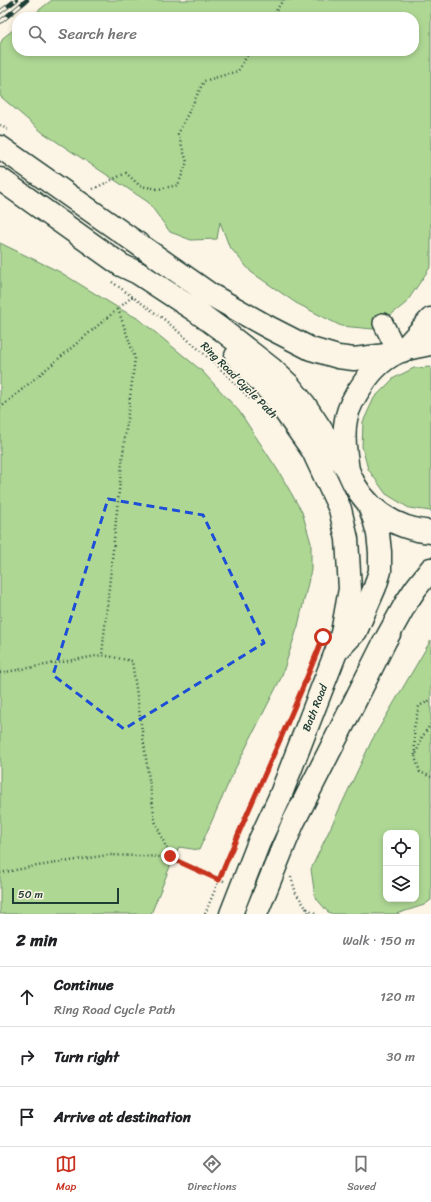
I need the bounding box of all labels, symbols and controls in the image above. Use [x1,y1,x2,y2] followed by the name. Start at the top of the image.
[12,12,419,56] search box
[58,21,137,47] text: Search here
[26,23,48,45] icon: search
[196,337,282,423] street label: Ring Road Cycle Path
[314,628,332,646] route start
[297,680,334,734] street label: Bath Road
[383,830,419,902] map controls
[383,830,419,866] button: locate
[161,847,179,865] route end
[383,866,419,902] button: layers
[18,885,43,904] text: 50 m
[12,886,119,905] scale bar
[16,925,57,955] text: 2 min
[342,929,415,952] text: Walk · 150 m
[54,972,114,998] text: Continue
[380,985,415,1008] text: 120 m
[16,986,38,1008] icon: ahead
[54,998,175,1021] text: Ring Road Cycle Path
[54,1044,119,1070] text: Turn right
[386,1045,415,1068] text: 30 m
[16,1046,38,1068] icon: right
[54,1104,191,1130] text: Arrive at destination
[16,1106,38,1128] icon: arrive
[55,1153,77,1196] tab: Map
[187,1153,237,1196] tab: Directions
[347,1153,376,1196] tab: Saved

